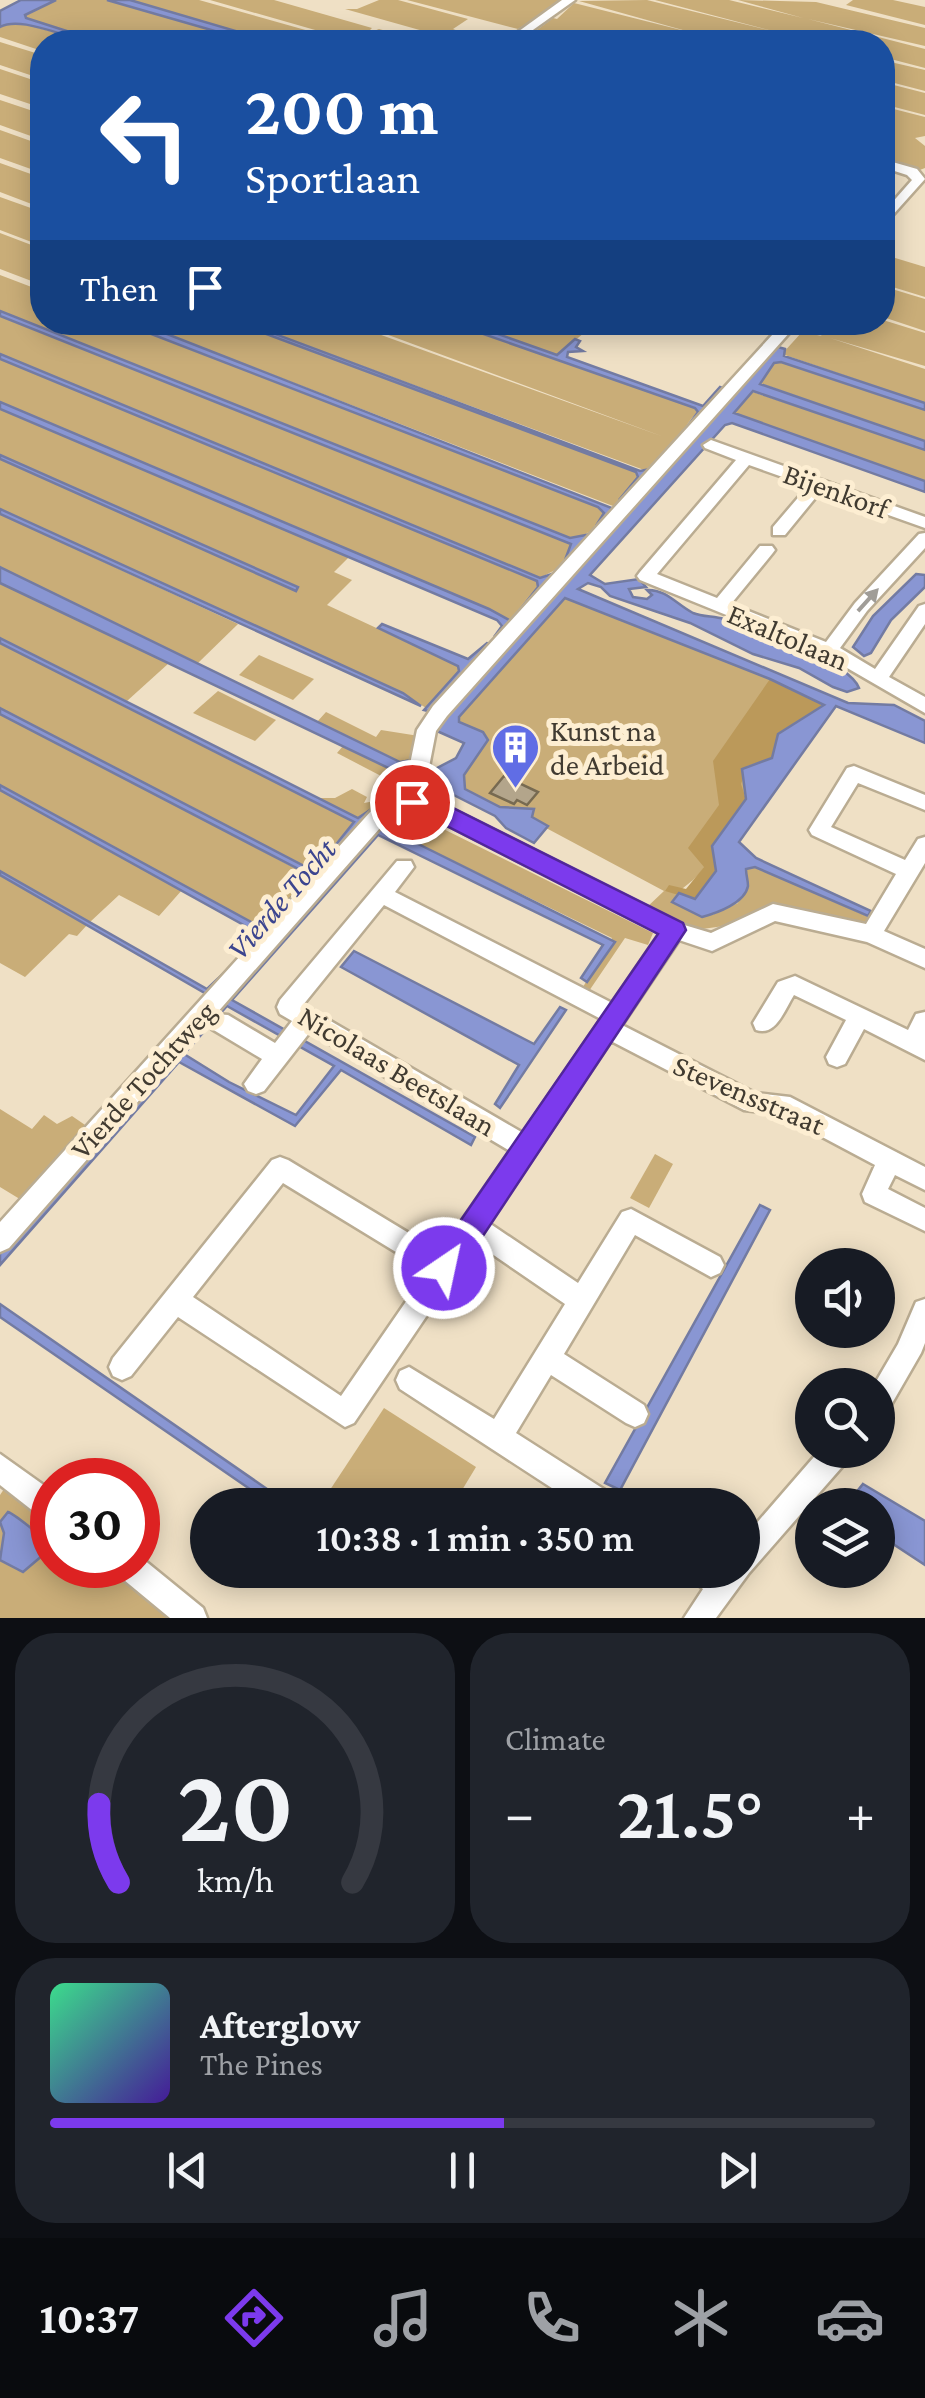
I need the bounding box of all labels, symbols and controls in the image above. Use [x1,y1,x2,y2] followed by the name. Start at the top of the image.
[80,70,210,200] icon: left
[245,71,438,149] text: 200 m
[245,153,421,203] text: Sportlaan
[178,260,233,315] icon: arrive
[80,267,158,309] text: Then
[779,456,895,526] street label: Bijenkorf
[856,588,878,613] one-way arrow
[723,596,853,677] street label: Exaltolaan
[550,714,665,781] place label: Kunst na de Arbeid
[489,722,541,790] building icon: Kunst na de Arbeid
[370,760,455,845] pin
[385,775,440,830] icon: arrive
[219,831,343,967] water label: Vierde Tocht
[63,994,223,1166] street label: Vierde Tochtweg
[293,999,502,1142] street label: Nicolaas Beetslaan
[669,1048,831,1142] street label: Stevensstraat
[392,1216,496,1320] position arrow
[795,1248,895,1588] map controls
[795,1248,895,1348] button: sound
[795,1368,895,1468] button: search
[30,1458,160,1588] speed limit sign: 30
[795,1488,895,1588] button: layers
[316,1517,634,1559] text: 10:38 · 1 min · 350 m
[505,1721,606,1757] text: Climate
[177,1747,293,1862] text: 20
[617,1771,763,1854] text: 21.5°
[505,1783,534,1844] text: −
[846,1783,875,1844] text: +
[196,1860,274,1900] text: km/h
[200,2004,360,2046] text: Afterglow
[200,2046,323,2082] text: The Pines
[160,2143,215,2198] icon: previous
[435,2143,490,2198] icon: pause
[710,2143,765,2198] icon: next
[219,2283,289,2353] icon: directions
[368,2283,438,2353] icon: music
[517,2283,587,2353] icon: phone
[666,2283,736,2353] icon: climate
[815,2283,885,2353] icon: car
[40,2293,139,2343] text: 10:37

